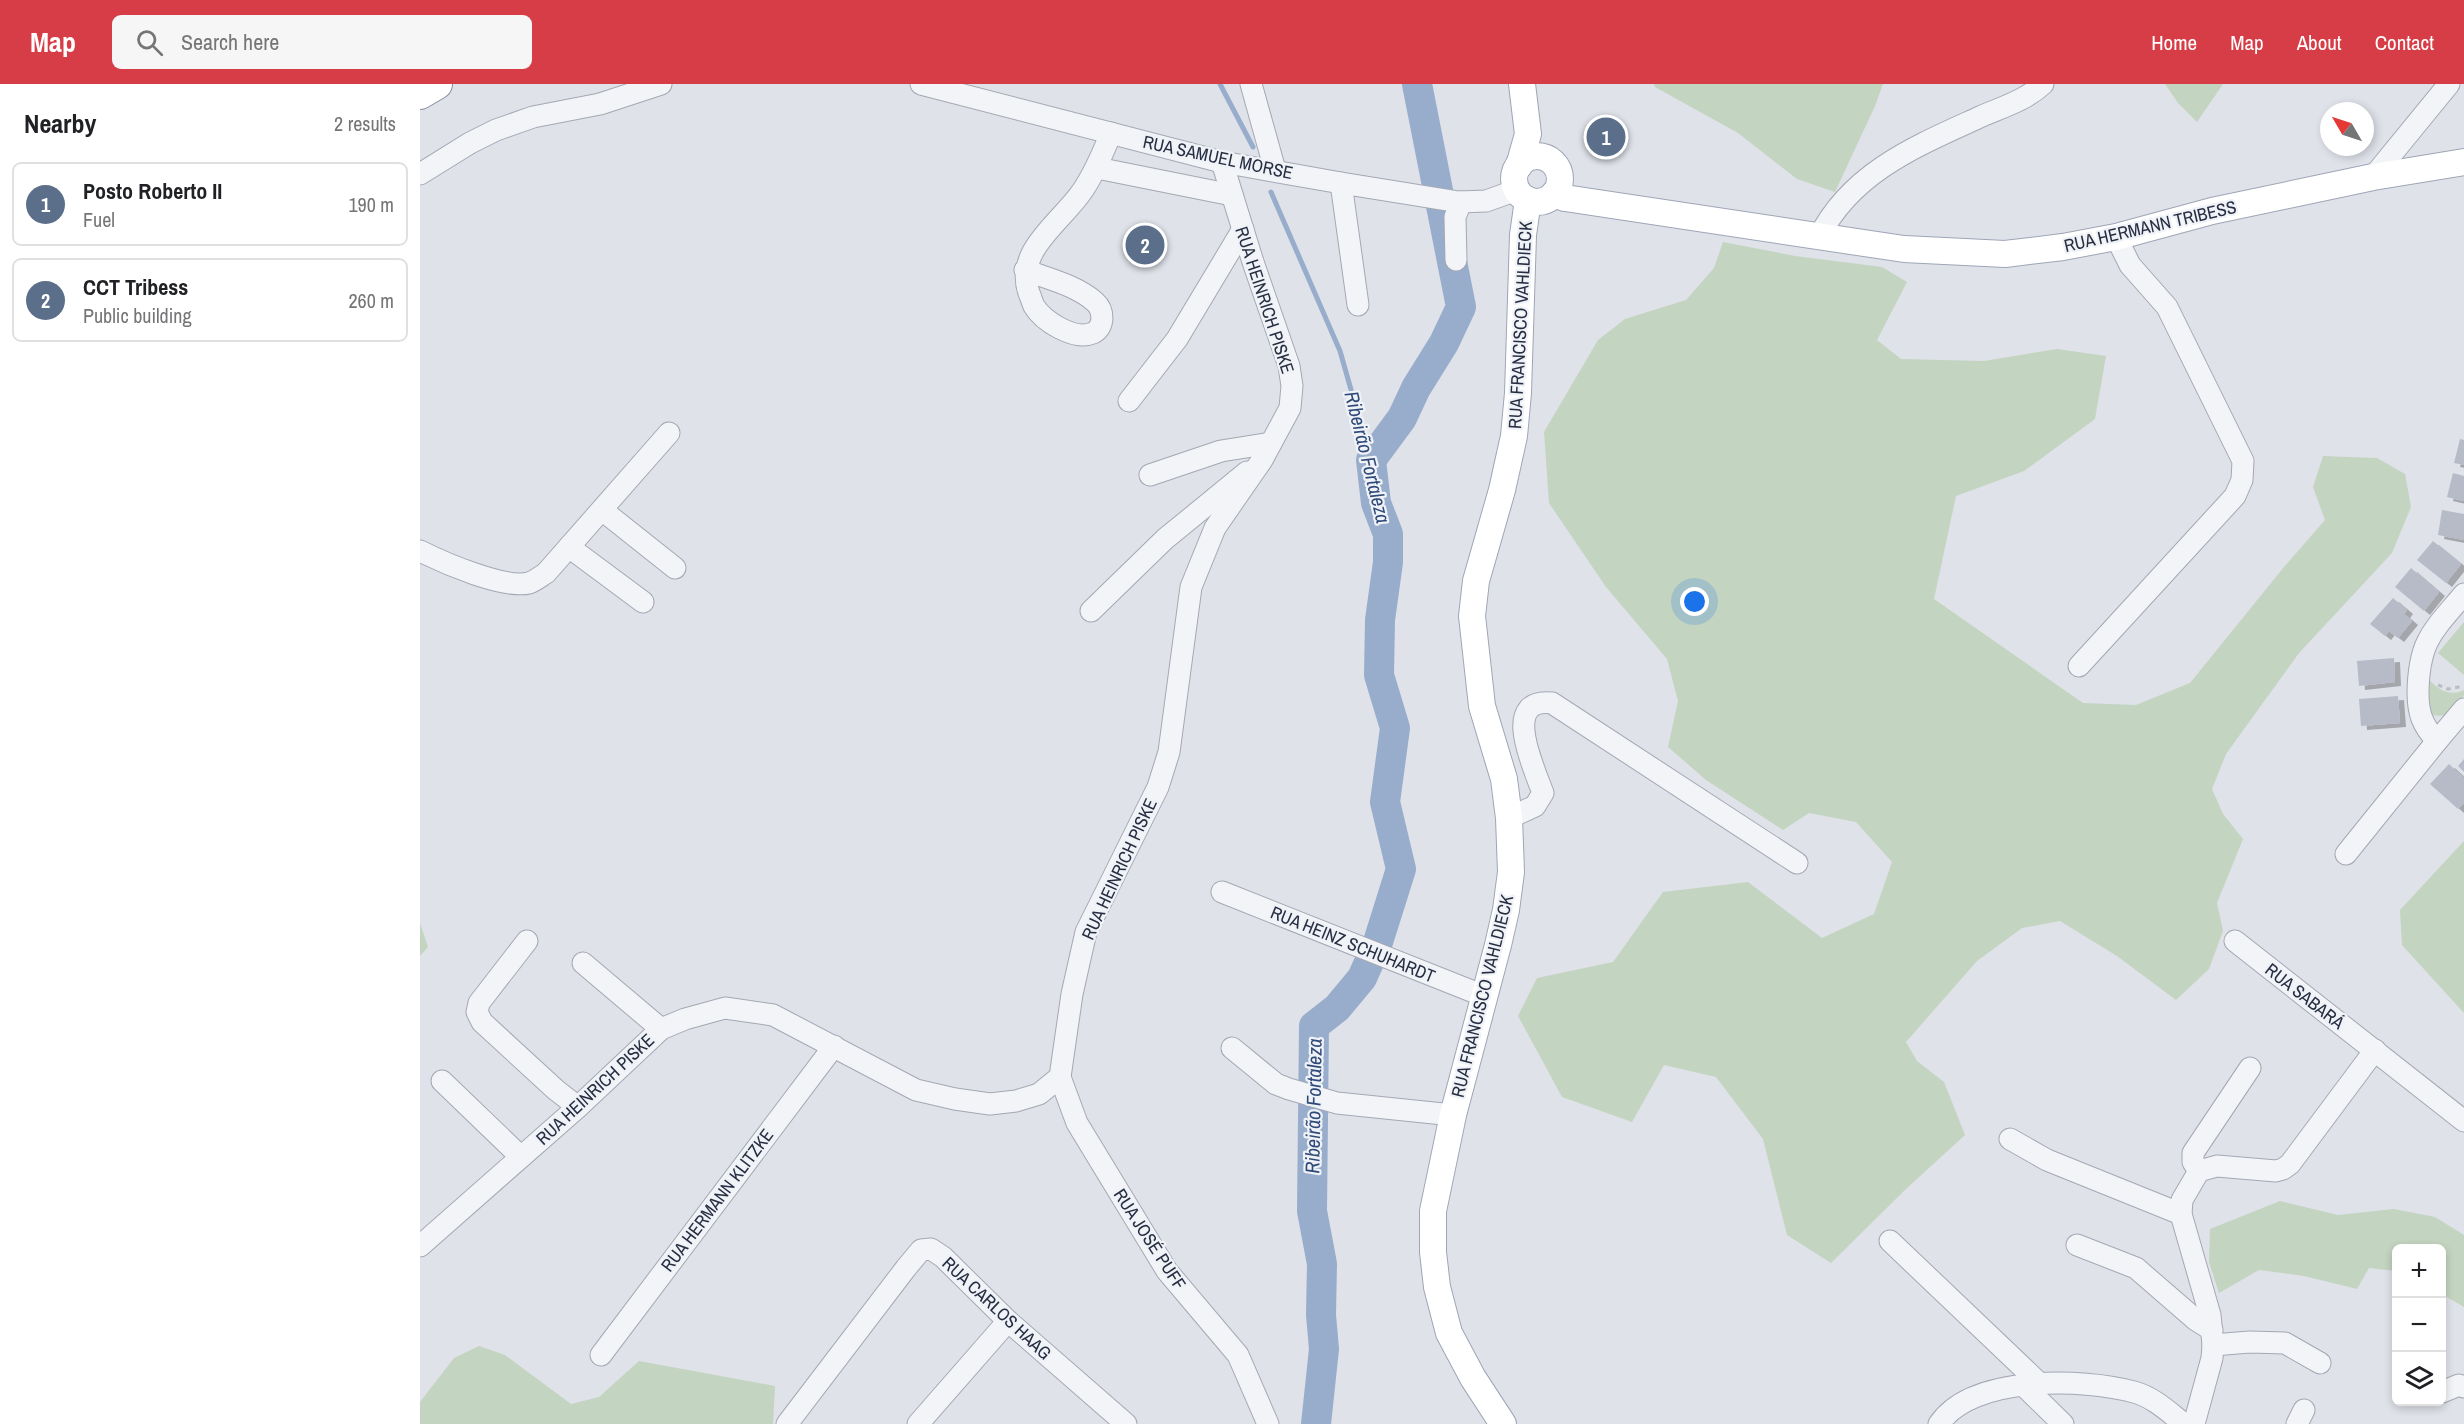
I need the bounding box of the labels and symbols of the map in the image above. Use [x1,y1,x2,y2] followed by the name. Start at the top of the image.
[2320,102,2374,156] north arrow
[1586,115,1626,160] pin: 1
[1141,129,1295,185] street label: RUA SAMUEL MORSE
[2061,194,2239,258] street label: RUA HERMANN TRIBESS
[1502,220,1538,430] street label: RUA FRANCISCO VAHLDIECK
[1126,222,1164,268] pin: 2
[1229,223,1301,377] street label: RUA HEINRICH PISKE
[1339,388,1397,526] water label: Ribeirão Fortaleza
[1680,587,1709,616] your location
[1075,794,1163,944] street label: RUA HEINRICH PISKE
[1445,892,1519,1100] street label: RUA FRANCISCO VAHLDIECK
[1267,900,1439,988] street label: RUA HEINZ SCHUHARDT
[2260,957,2350,1035] street label: RUA SABARÁ
[530,1028,660,1150] street label: RUA HEINRICH PISKE
[1298,1038,1328,1174] water label: Ribeirão Fortaleza
[655,1123,779,1277] street label: RUA HERMANN KLITZKE
[1108,1184,1192,1294] street label: RUA JOSÉ PUFF
[937,1251,1057,1365] street label: RUA CARLOS HAAG

